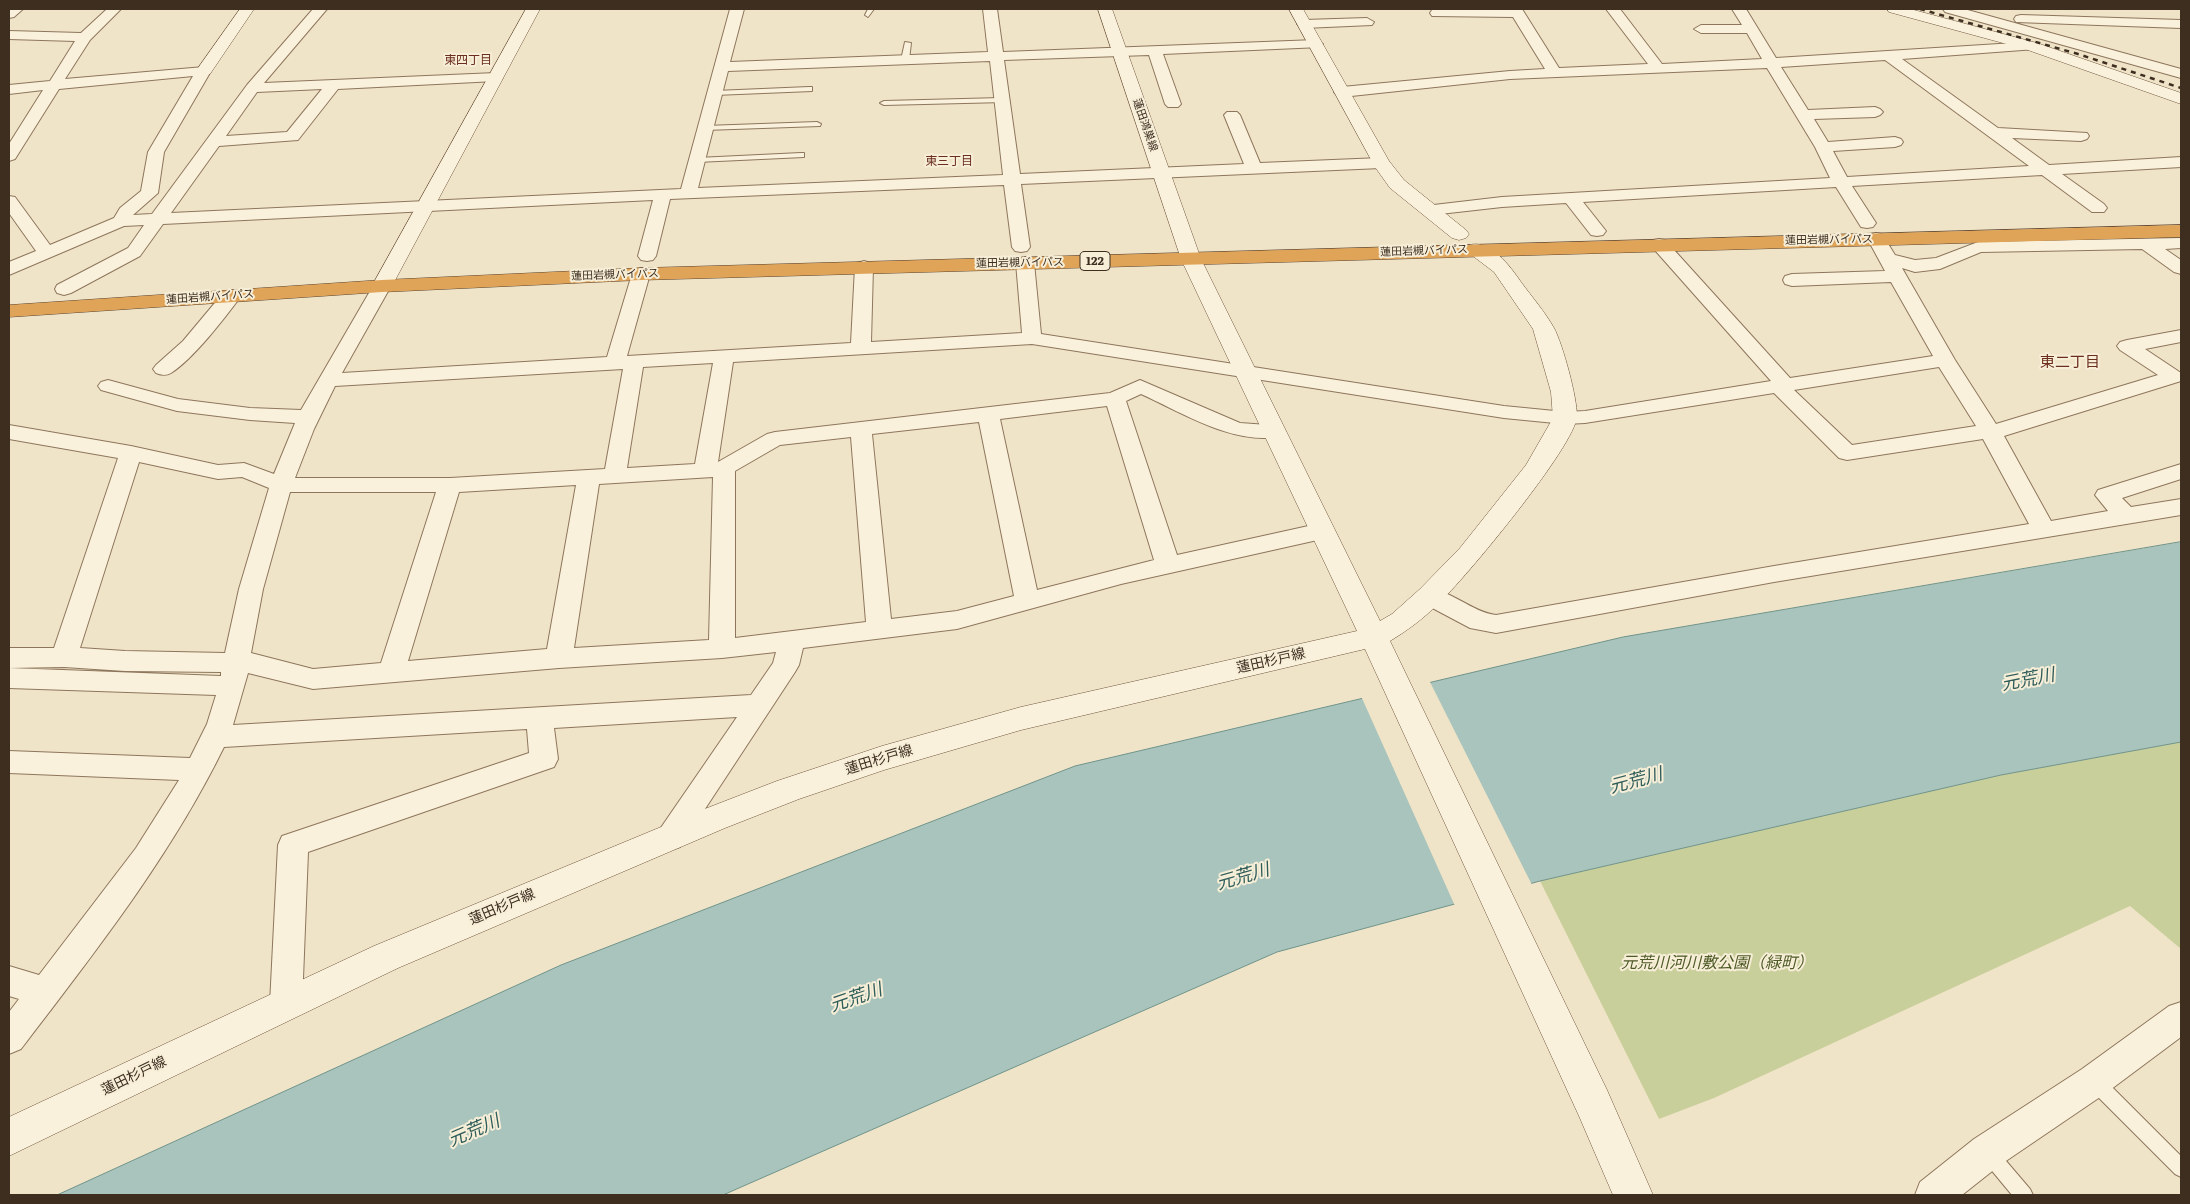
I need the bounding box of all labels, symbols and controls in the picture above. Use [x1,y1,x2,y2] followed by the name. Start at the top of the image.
[444,53,492,67] district label: 東四丁目
[1130,97,1160,153] street label: 蓮田鴻巣線
[925,154,973,168] district label: 東三丁目
[1785,233,1873,247] street label: 蓮田岩槻バイパス
[1380,243,1468,259] street label: 蓮田岩槻バイパス
[1080,252,1110,270] road number: 122
[976,256,1064,270] street label: 蓮田岩槻バイパス
[571,267,659,283] street label: 蓮田岩槻バイパス
[166,287,254,307] street label: 蓮田岩槻バイパス
[2040,354,2100,372] district label: 東二丁目
[1235,645,1307,677] street label: 蓮田杉戸線
[1999,664,2057,696] water label: 元荒川
[843,742,915,778] street label: 蓮田杉戸線
[1607,764,1665,798] water label: 元荒川
[1214,859,1272,895] water label: 元荒川
[467,886,537,928] street label: 蓮田杉戸線
[1621,953,1813,973] park label: 元荒川河川敷公園（緑町）
[827,979,885,1017] water label: 元荒川
[99,1053,169,1099] street label: 蓮田杉戸線
[445,1111,503,1151] water label: 元荒川

